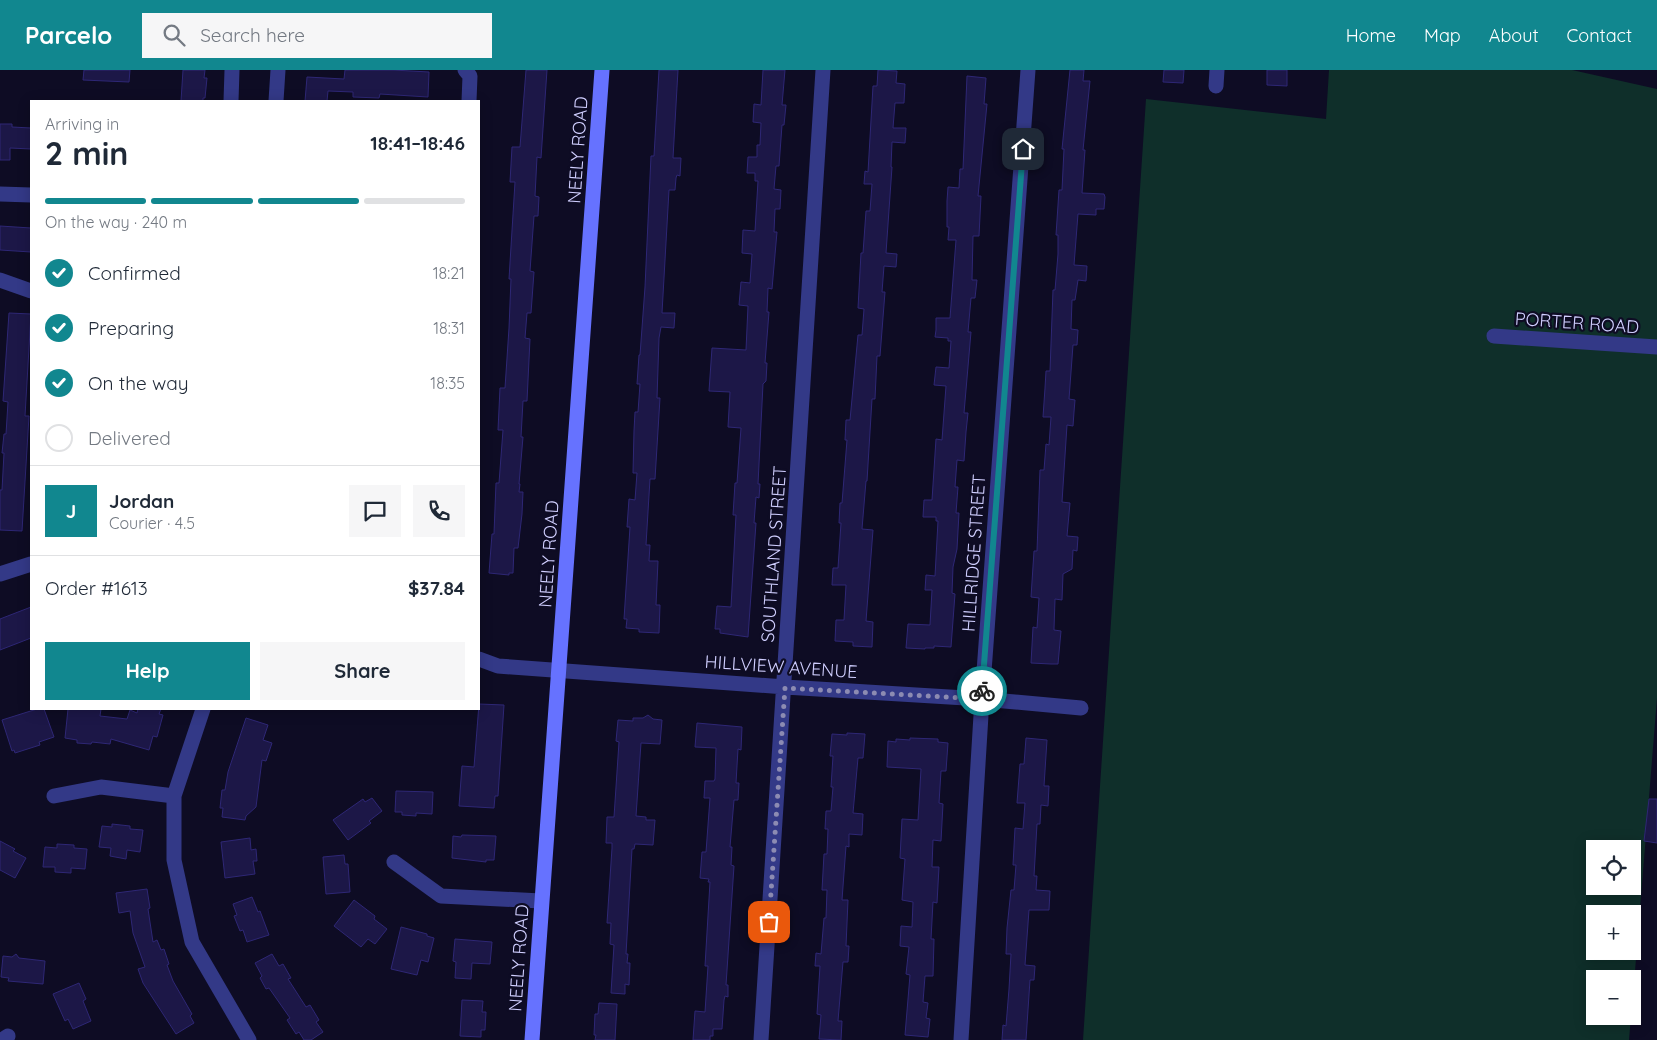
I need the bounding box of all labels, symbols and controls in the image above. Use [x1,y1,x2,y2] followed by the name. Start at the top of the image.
[142,13,492,58] search box
[25,20,112,50] text: Parcelo
[160,21,188,49] icon: search
[200,23,305,47] text: Search here
[1346,24,1396,47] text: Home
[1424,24,1461,47] text: Map
[1489,24,1539,47] text: About
[1567,24,1632,47] text: Contact
[562,96,593,204] street label: NEELY ROAD
[45,114,119,134] text: Arriving in
[1002,128,1044,170] pin
[370,131,465,155] text: 18:41–18:46
[45,133,128,173] text: 2 min
[1009,135,1037,163] icon: home
[45,212,187,232] text: On the way · 240 m
[45,259,73,287] icon: check
[88,261,181,285] text: Confirmed
[433,263,465,283] text: 18:21
[1514,307,1640,338] street label: PORTER ROAD
[45,314,73,342] icon: check
[88,316,174,340] text: Preparing
[433,318,465,338] text: 18:31
[45,369,73,397] icon: check
[88,371,189,395] text: On the way
[430,373,465,393] text: 18:35
[88,426,171,450] text: Delivered
[756,465,791,643] street label: SOUTHLAND STREET
[957,473,990,633] street label: HILLRIDGE STREET
[349,485,401,537] button: chat
[413,485,465,537] button: phone
[109,489,174,513] text: Jordan
[66,499,76,523] text: J
[533,500,564,608] street label: NEELY ROAD
[109,513,195,533] text: Courier · 4.5
[45,576,148,600] text: Order #1613
[408,576,465,600] text: $37.84
[45,642,250,700] button: Help
[260,642,465,700] button: Share
[704,650,858,683] street label: HILLVIEW AVENUE
[957,666,1007,716] courier
[968,677,996,705] icon: bike
[1586,840,1641,1025] map controls
[1586,840,1641,895] button: locate
[748,901,790,943] pin
[503,904,534,1012] street label: NEELY ROAD
[1586,905,1641,960] button: +
[755,908,783,936] icon: bag
[1586,970,1641,1025] button: −

